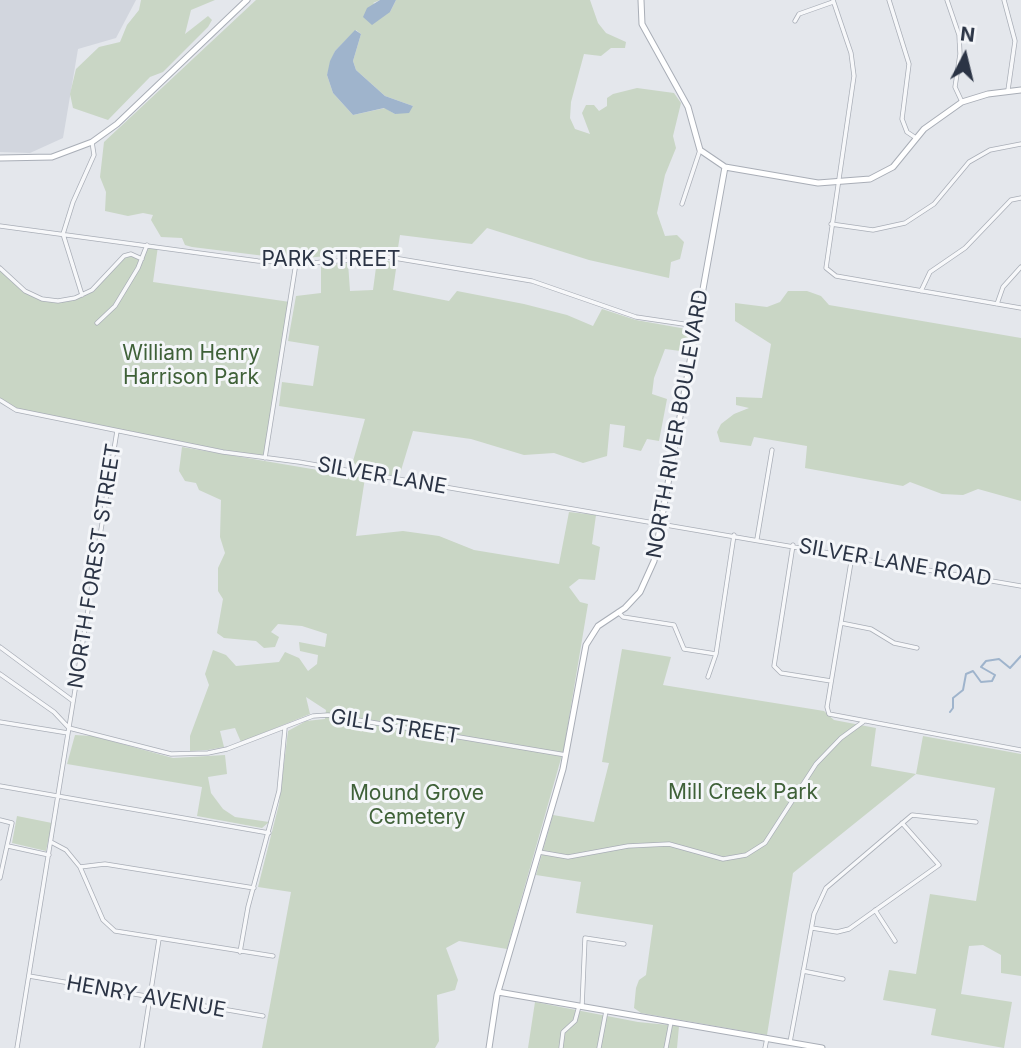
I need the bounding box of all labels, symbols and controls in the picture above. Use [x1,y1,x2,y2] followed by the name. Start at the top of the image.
[930,21,1000,91] north arrow
[959,22,976,47] text: N
[261,247,401,273] street label: PARK STREET
[642,288,714,560] street label: NORTH RIVER BOULEVARD
[122,341,260,391] park label: William Henry Harrison Park
[63,442,127,690] street label: NORTH FOREST STREET
[315,452,449,500] street label: SILVER LANE
[797,534,993,592] street label: SILVER LANE ROAD
[329,704,461,750] street label: GILL STREET
[668,780,818,806] park label: Mill Creek Park
[350,781,484,831] park label: Mound Grove Cemetery
[64,971,228,1023] street label: HENRY AVENUE

